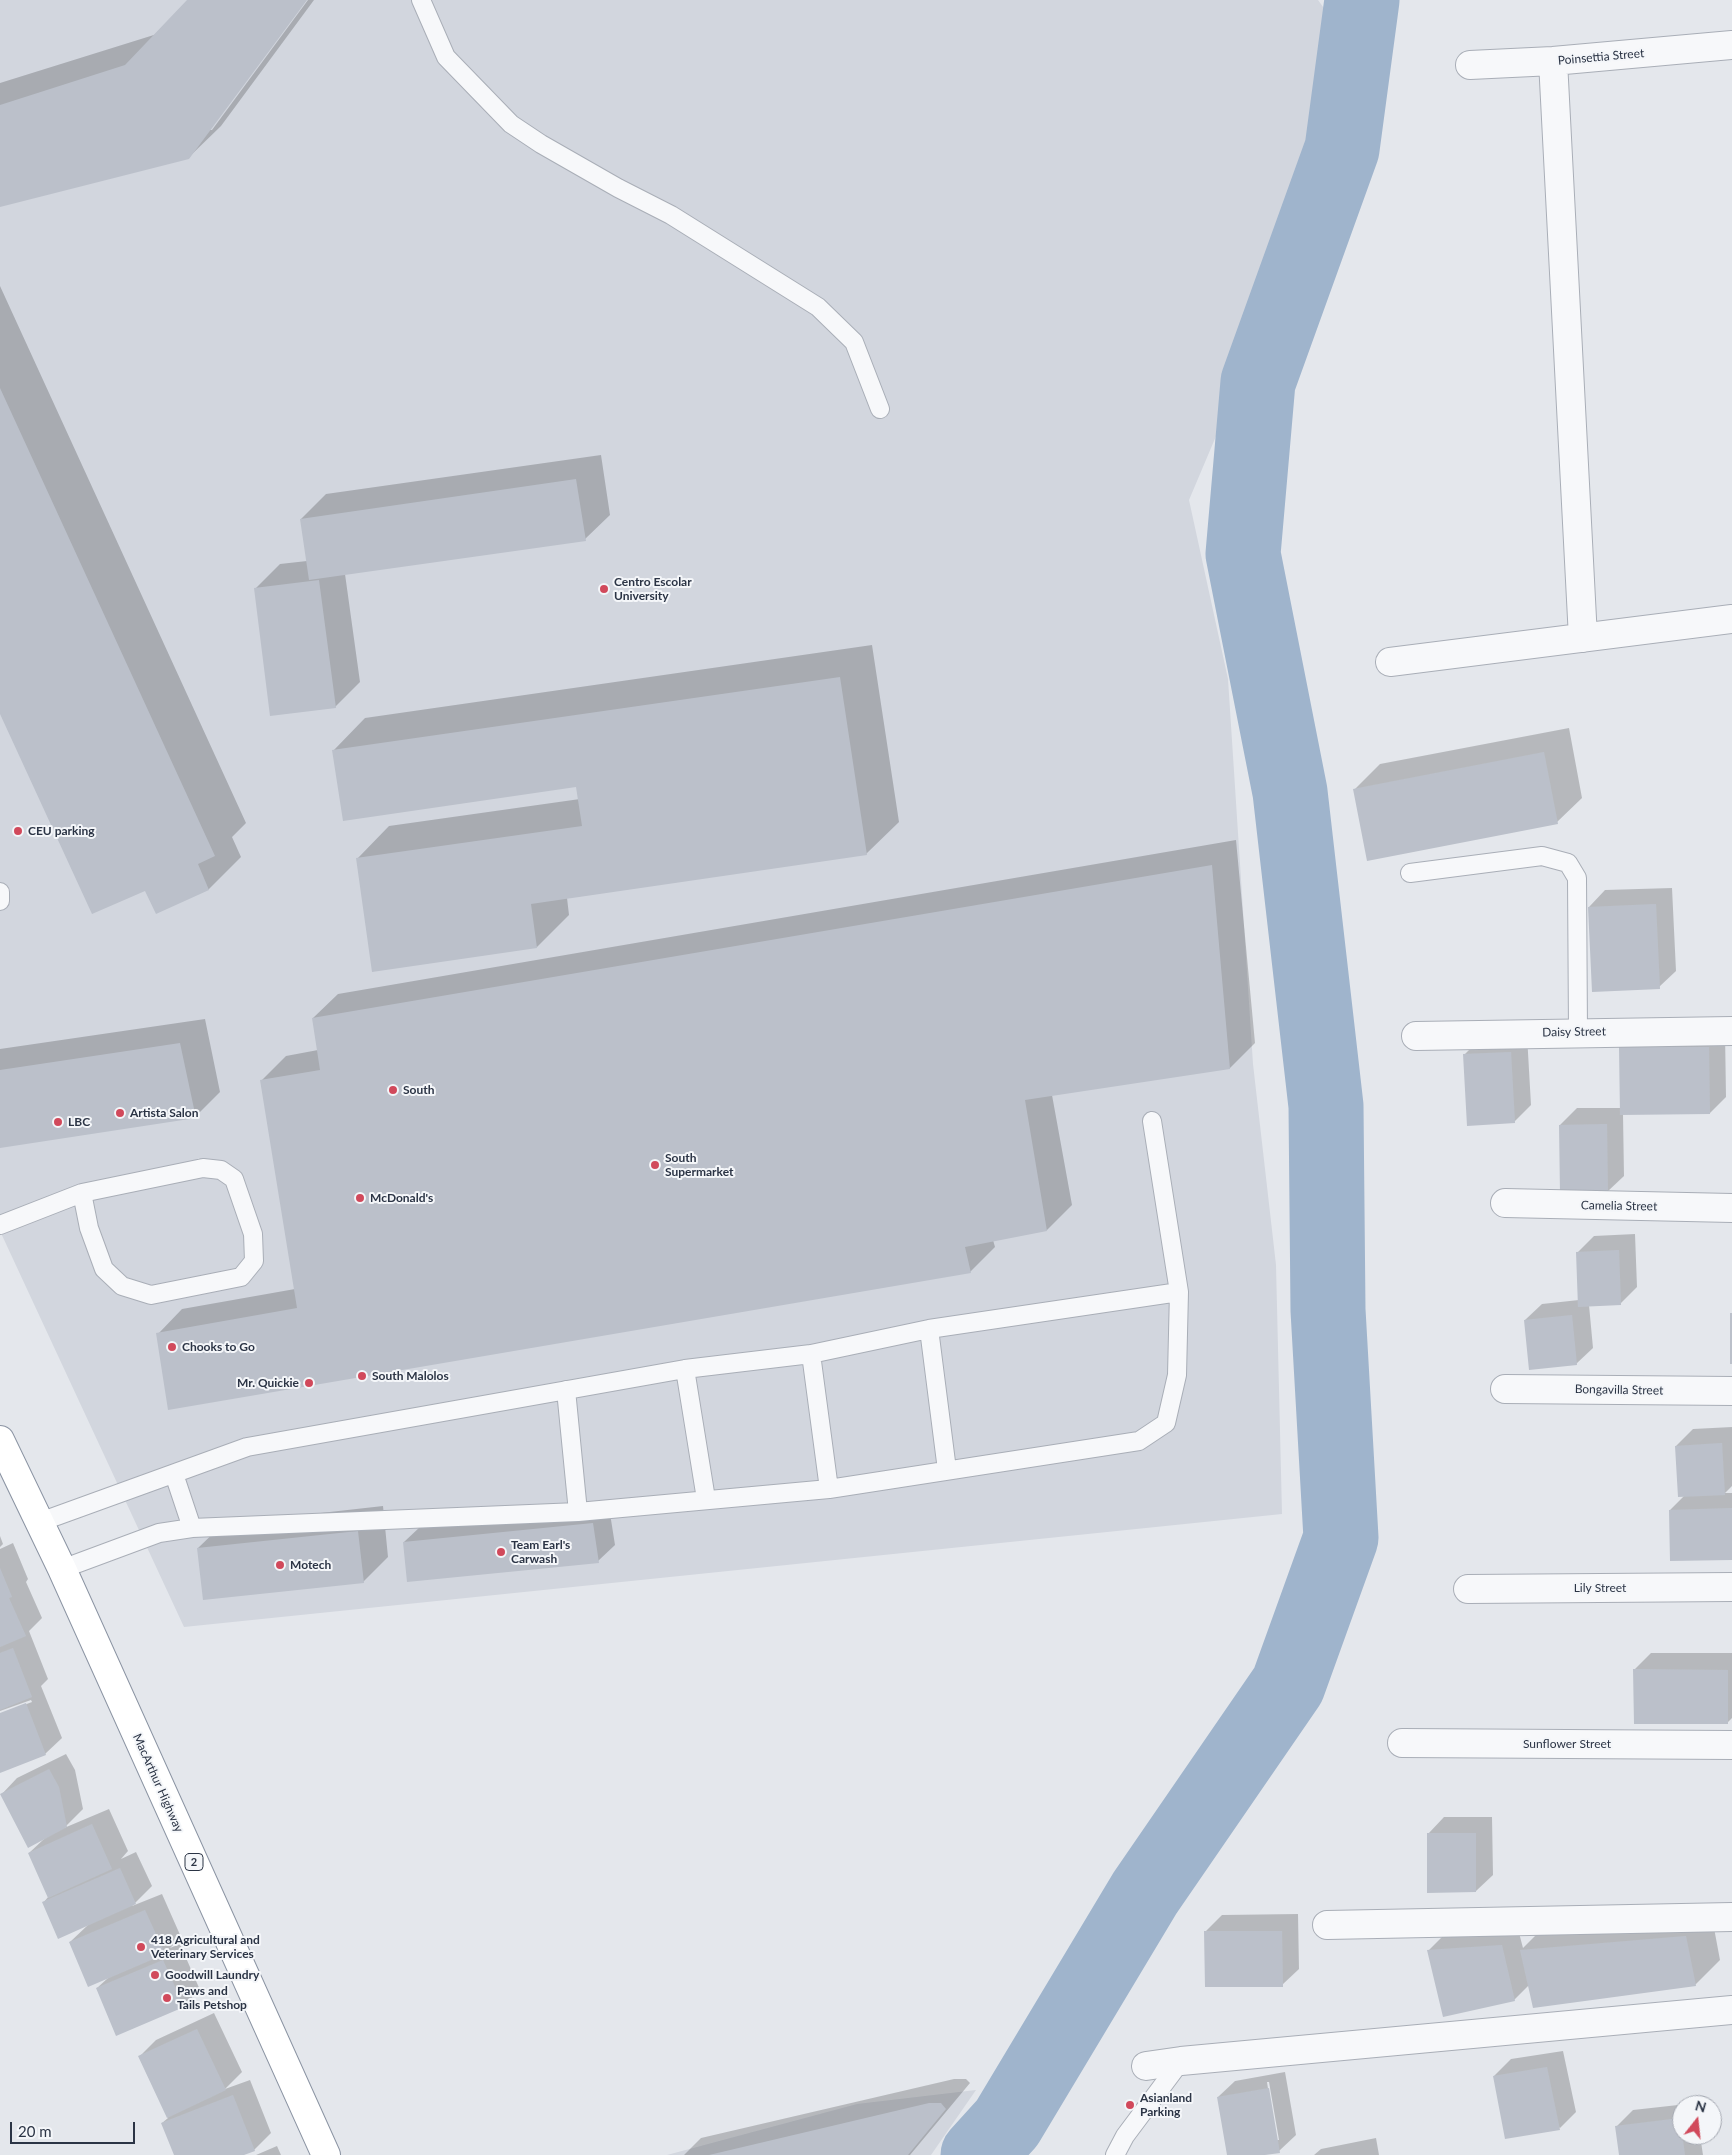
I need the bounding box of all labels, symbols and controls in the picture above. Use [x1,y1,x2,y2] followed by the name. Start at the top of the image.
[1557,46,1645,68] street label: Poinsettia Street
[614,575,692,603] place label: Centro Escolar University
[598,583,610,595] marker: Centro Escolar University
[28,824,95,838] place label: CEU parking
[12,825,24,837] marker: CEU parking
[1542,1024,1606,1040] street label: Daisy Street
[403,1083,434,1097] place label: South
[387,1084,399,1096] marker: South
[130,1106,199,1120] place label: Artista Salon
[114,1107,126,1119] marker: Artista Salon
[68,1115,90,1129] place label: LBC
[52,1116,64,1128] marker: LBC
[665,1151,733,1179] place label: South Supermarket
[649,1159,661,1171] marker: South Supermarket
[370,1191,433,1205] place label: McDonald's
[354,1192,366,1204] marker: McDonald's
[1581,1198,1657,1214] street label: Camelia Street
[182,1340,255,1354] place label: Chooks to Go
[166,1341,178,1353] marker: Chooks to Go
[372,1369,449,1383] place label: South Malolos
[356,1370,368,1382] marker: South Malolos
[237,1376,299,1390] place label: Mr. Quickie
[303,1377,315,1389] marker: Mr. Quickie
[1575,1382,1663,1398] street label: Bongavilla Street
[511,1538,570,1566] place label: Team Earl's Carwash
[495,1546,507,1558] marker: Team Earl's Carwash
[290,1558,331,1572] place label: Motech
[274,1559,286,1571] marker: Motech
[1574,1581,1626,1595] street label: Lily Street
[130,1731,186,1835] street label: MacArthur Highway
[1523,1737,1611,1751] street label: Sunflower Street
[185,1854,203,1870] road number: 2
[151,1933,260,1961] place label: 418 Agricultural and Veterinary Services
[135,1941,147,1953] marker: 418 Agricultural and Veterinary Services
[165,1968,259,1982] place label: Goodwill Laundry
[149,1969,161,1981] marker: Goodwill Laundry
[177,1984,247,2012] place label: Paws and Tails Petshop
[161,1992,173,2004] marker: Paws and Tails Petshop
[1140,2091,1192,2119] place label: Asianland Parking
[1672,2095,1722,2145] north arrow
[1693,2096,1709,2116] text: N
[1124,2099,1136,2111] marker: Asianland Parking
[12,2112,138,2144] scale bar
[18,2122,52,2140] text: 20 m

